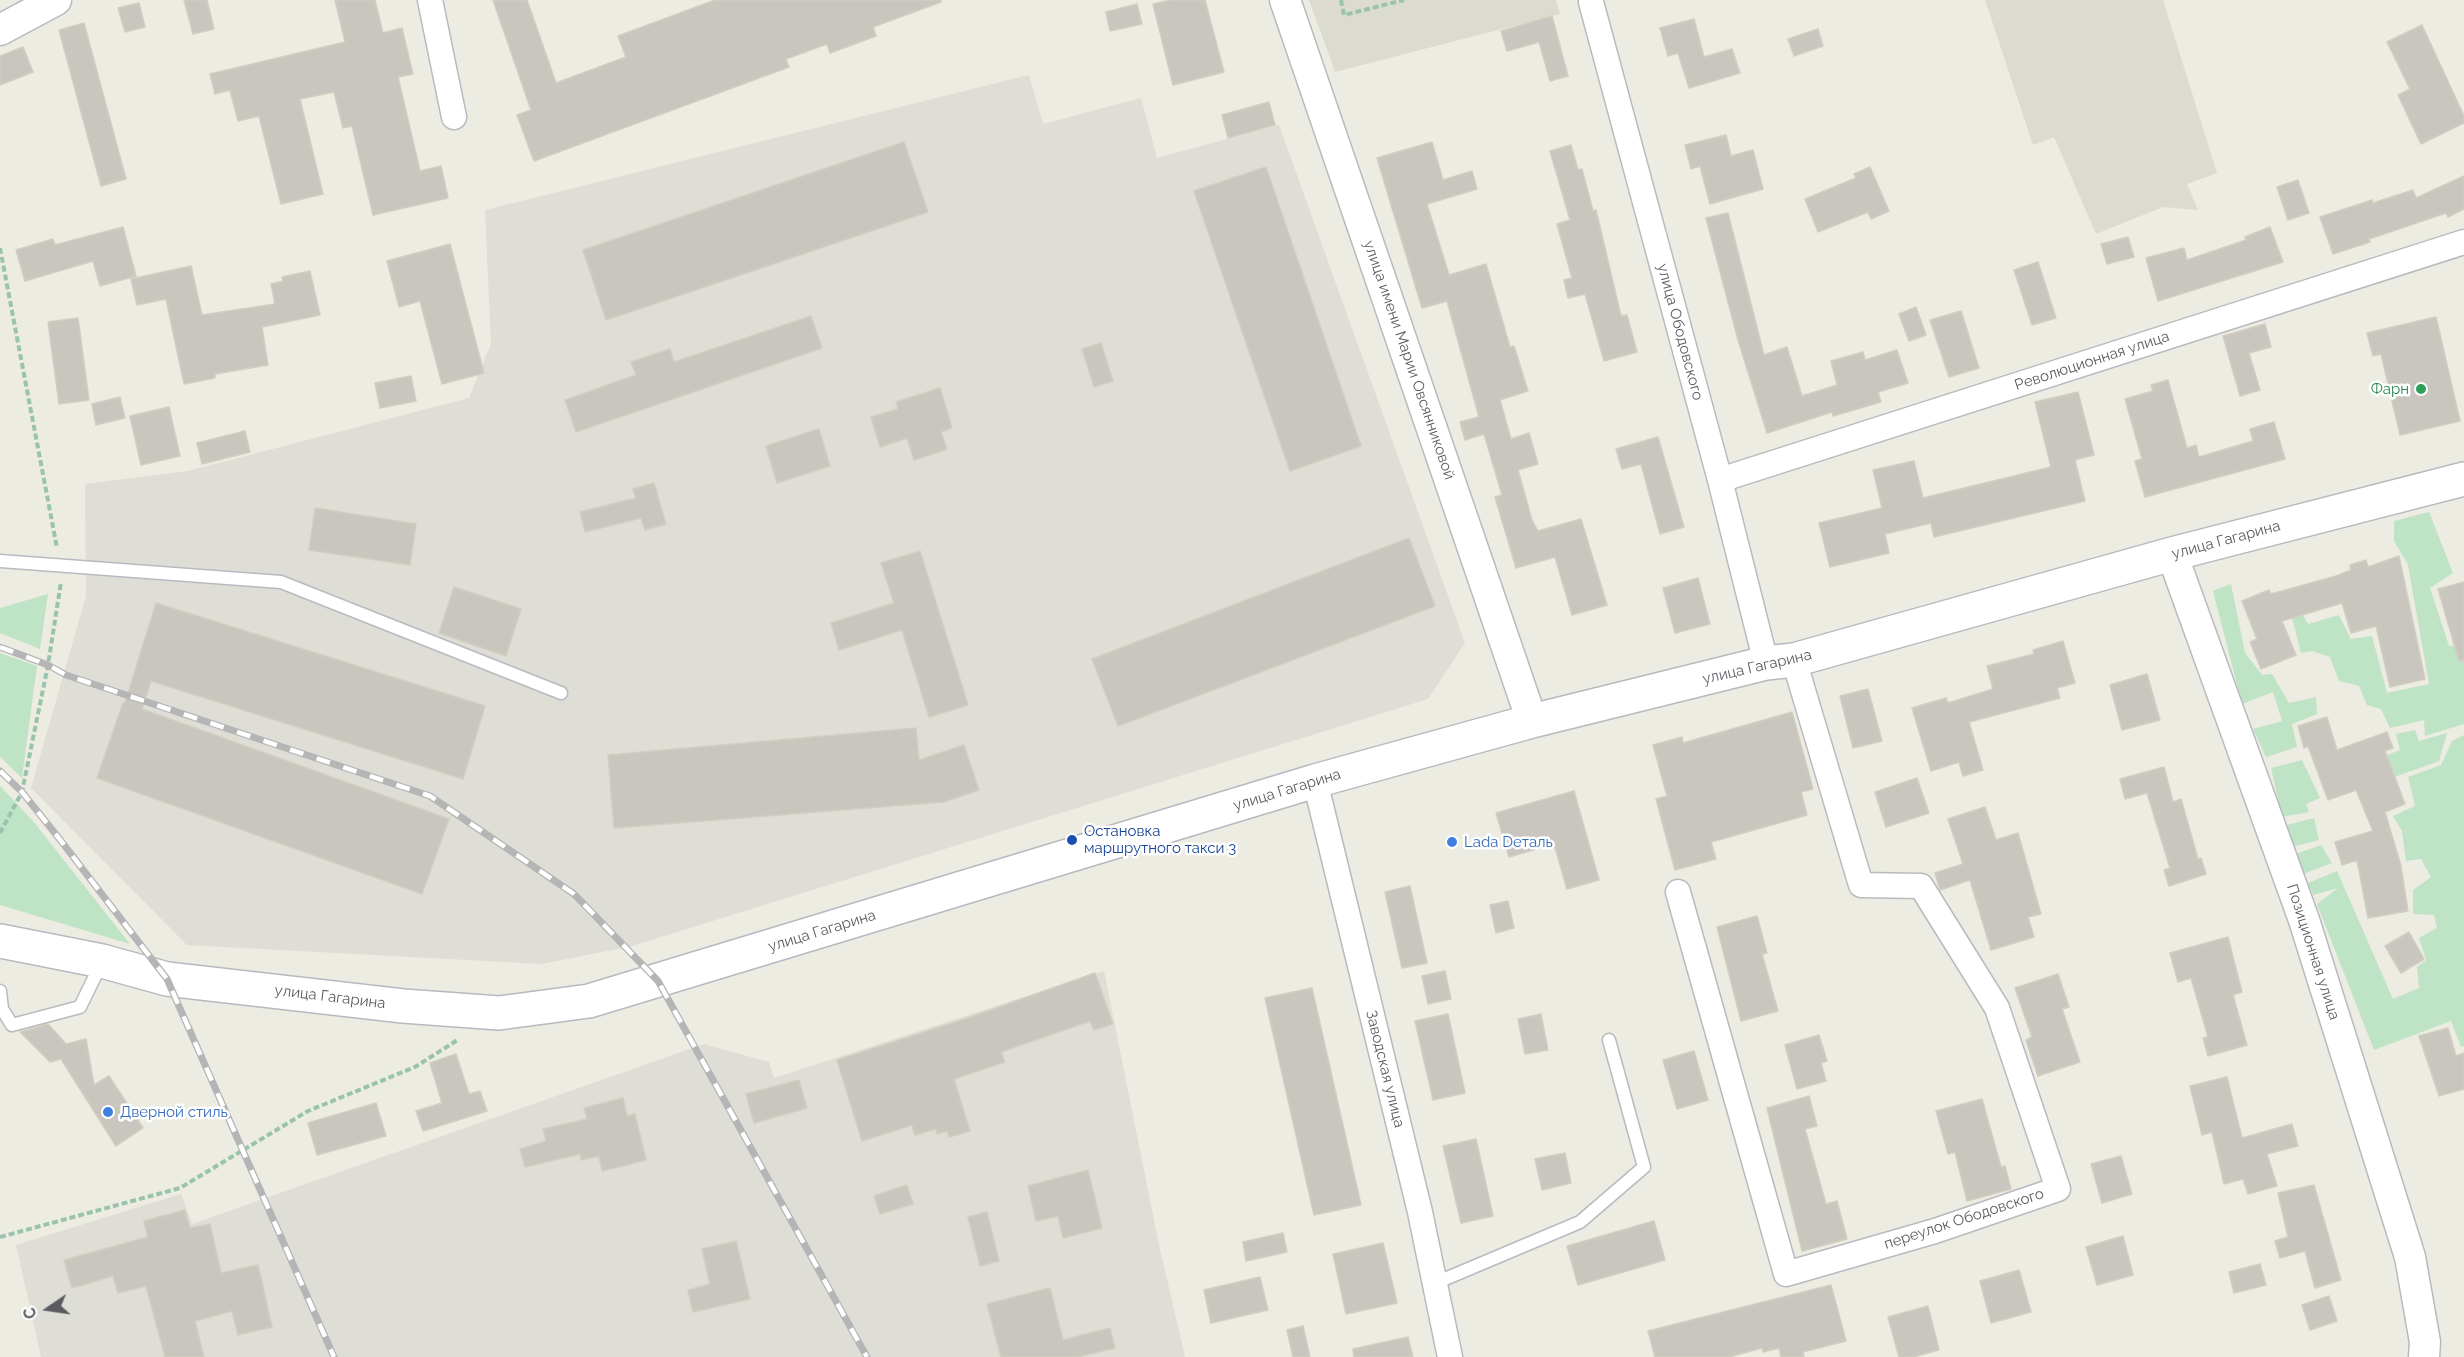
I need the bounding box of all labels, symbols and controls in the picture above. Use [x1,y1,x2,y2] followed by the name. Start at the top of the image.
[1359,238,1459,482] street label: улица имени Марии Овсянниковой
[1653,262,1707,402] street label: улица Ободовского
[2012,327,2172,395] street label: Революционная улица
[2371,380,2409,398] place label: Фарн
[2414,382,2428,396] marker: Фарн
[2170,517,2282,563] street label: улица Гагарина
[1701,646,1813,688] street label: улица Гагарина
[1231,765,1343,815] street label: улица Гагарина
[1084,822,1236,857] place label: Остановка маршрутного такси 3
[1065,833,1079,847] marker: Остановка маршрутного такси 3
[1464,833,1553,851] place label: Lada Dеталь
[1445,835,1459,849] marker: Lada Dеталь
[2283,882,2343,1022] street label: Позиционная улица
[766,906,878,956] street label: улица Гагарина
[274,981,386,1013] street label: улица Гагарина
[1362,1009,1408,1129] street label: Заводская улица
[120,1103,228,1121] place label: Дверной стиль
[101,1105,115,1119] marker: Дверной стиль
[1882,1185,2046,1253] street label: переулок Ободовского
[18,1279,78,1339] north arrow
[19,1306,40,1321] text: С

